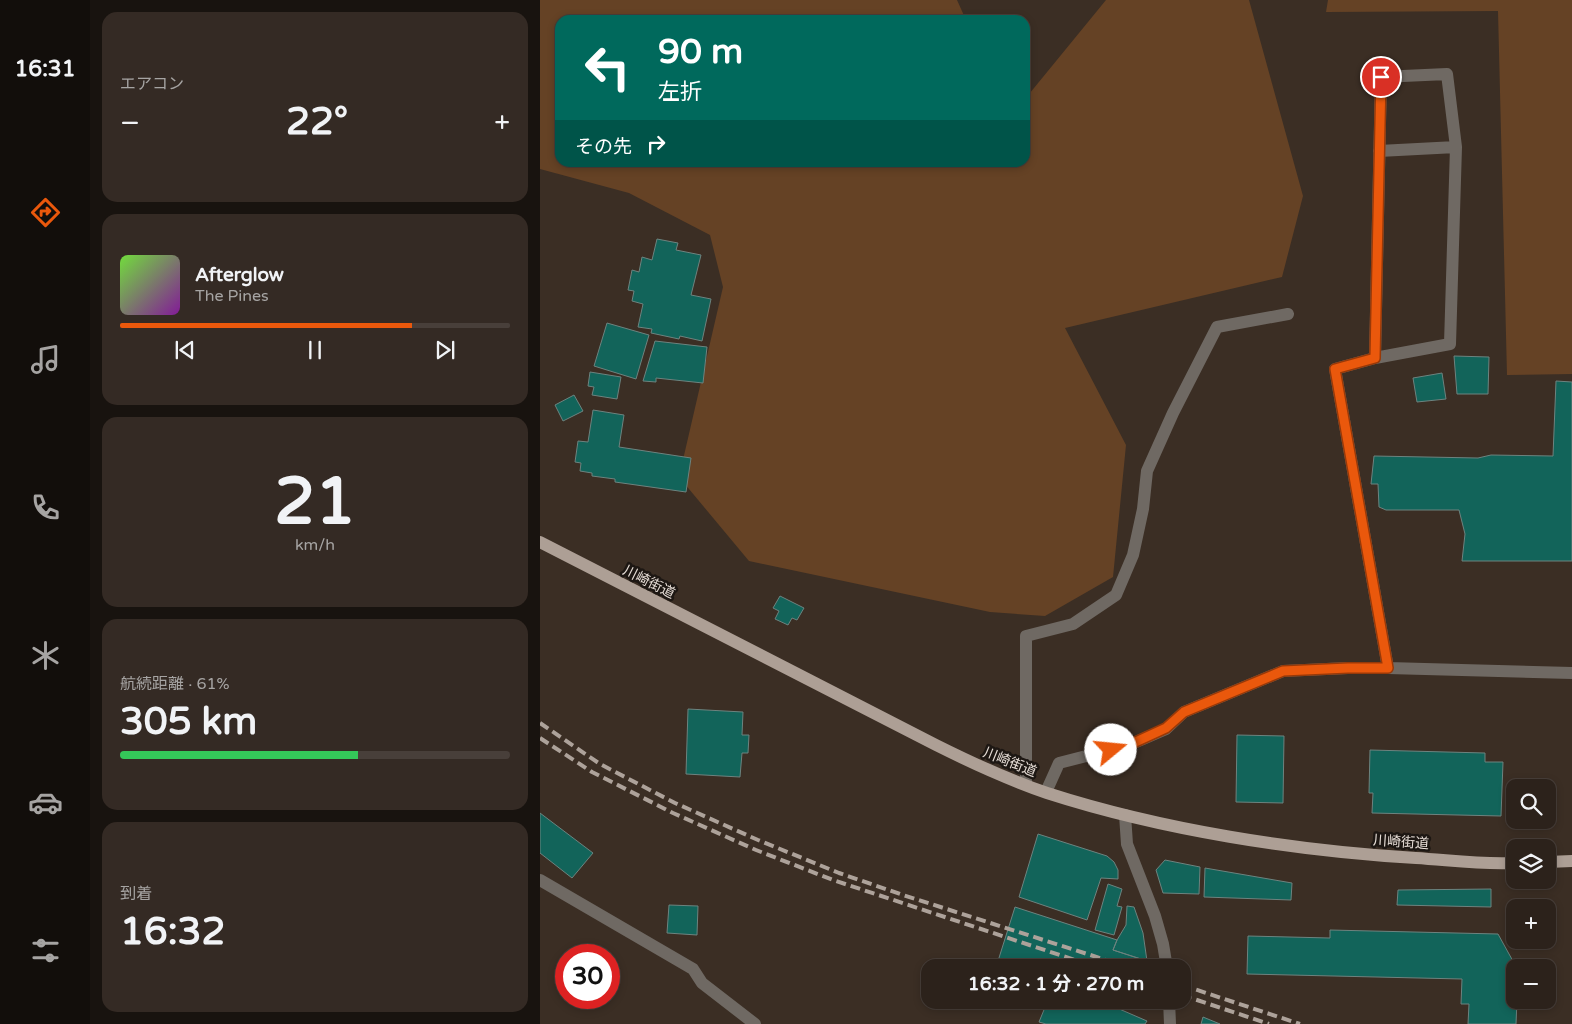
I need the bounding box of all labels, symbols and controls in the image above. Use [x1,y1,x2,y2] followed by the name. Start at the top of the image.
[658,31,743,73] text: 90 m
[575,35,640,100] icon: left
[15,56,75,82] text: 16:31
[1360,56,1402,98] pin
[1367,63,1395,91] icon: arrive
[120,74,184,94] text: エアコン
[658,79,702,105] text: 左折
[286,99,348,145] text: 22°
[120,106,140,140] text: −
[494,106,510,140] text: +
[642,130,670,158] icon: right
[575,136,632,158] text: その先
[28,195,63,230] icon: directions
[195,264,284,286] text: Afterglow
[195,286,269,306] text: The Pines
[171,336,199,364] icon: previous
[301,336,329,364] icon: pause
[431,336,459,364] icon: next
[28,342,63,377] icon: music
[274,463,356,542] text: 21
[28,490,63,525] icon: phone
[295,535,335,555] text: km/h
[620,562,678,602] street label: 川崎街道
[28,638,63,673] icon: climate
[120,674,230,694] text: 航続距離 · 61%
[120,699,257,745] text: 305 km
[1084,723,1136,775] position arrow
[981,744,1039,780] street label: 川崎街道
[1506,779,1556,1009] map controls
[1506,779,1556,829] button: search
[28,785,63,820] icon: car
[1372,832,1430,852] street label: 川崎街道
[1506,839,1556,889] button: layers
[120,884,152,904] text: 到着
[1506,899,1556,949] button: +
[120,909,225,955] text: 16:32
[28,933,63,968] icon: filters
[555,944,620,1009] speed limit sign: 30
[1506,959,1556,1009] button: −
[968,973,1144,995] text: 16:32 · 1 分 · 270 m

